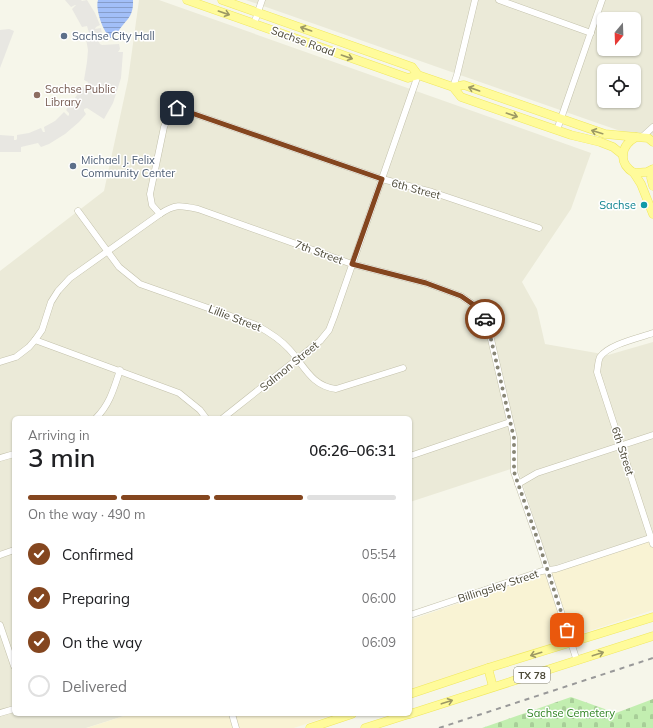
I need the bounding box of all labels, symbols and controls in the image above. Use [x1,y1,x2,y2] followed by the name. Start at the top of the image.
[218,10,230,18] one-way arrow
[597,12,641,56] north arrow
[597,12,641,108] map controls
[269,23,337,59] street label: Sachse Road
[300,25,312,33] one-way arrow
[72,29,155,43] place label: Sachse City Hall
[59,31,69,41] marker: Sachse City Hall
[340,53,352,61] one-way arrow
[597,64,641,108] button: locate
[45,82,116,109] place label: Sachse Public Library
[468,85,481,92] one-way arrow
[32,90,42,100] marker: Sachse Public Library
[160,91,194,125] pin
[166,97,188,119] icon: home
[506,111,518,119] one-way arrow
[591,128,604,135] one-way arrow
[81,153,175,180] place label: Michael J. Felix Community Center
[68,161,78,171] marker: Michael J. Felix Community Center
[390,176,442,202] street label: 6th Street
[599,198,636,212] place label: Sachse
[639,200,649,210] marker: Sachse
[293,237,345,267] street label: 7th Street
[465,299,505,339] courier
[206,301,264,335] street label: Lillie Street
[474,308,496,330] icon: car
[257,338,321,394] street label: Salmon Street
[609,425,637,477] street label: 6th Street
[28,427,90,443] text: Arriving in
[28,441,96,474] text: 3 min
[309,441,396,460] text: 06:26–06:31
[28,506,145,522] text: On the way · 490 m
[28,543,50,565] icon: check
[62,545,133,564] text: Confirmed
[362,546,396,562] text: 05:54
[456,566,540,606] street label: Billingsley Street
[28,587,50,609] icon: check
[62,589,130,608] text: Preparing
[362,590,396,606] text: 06:00
[550,613,584,647] pin
[556,619,578,641] icon: bag
[28,631,50,653] icon: check
[62,633,142,652] text: On the way
[362,634,396,650] text: 06:09
[591,650,604,657] one-way arrow
[529,651,542,658] one-way arrow
[514,667,550,683] road number: TX 78
[62,677,127,696] text: Delivered
[441,697,453,705] one-way arrow
[527,706,615,720] park label: Sachse Cemetery

